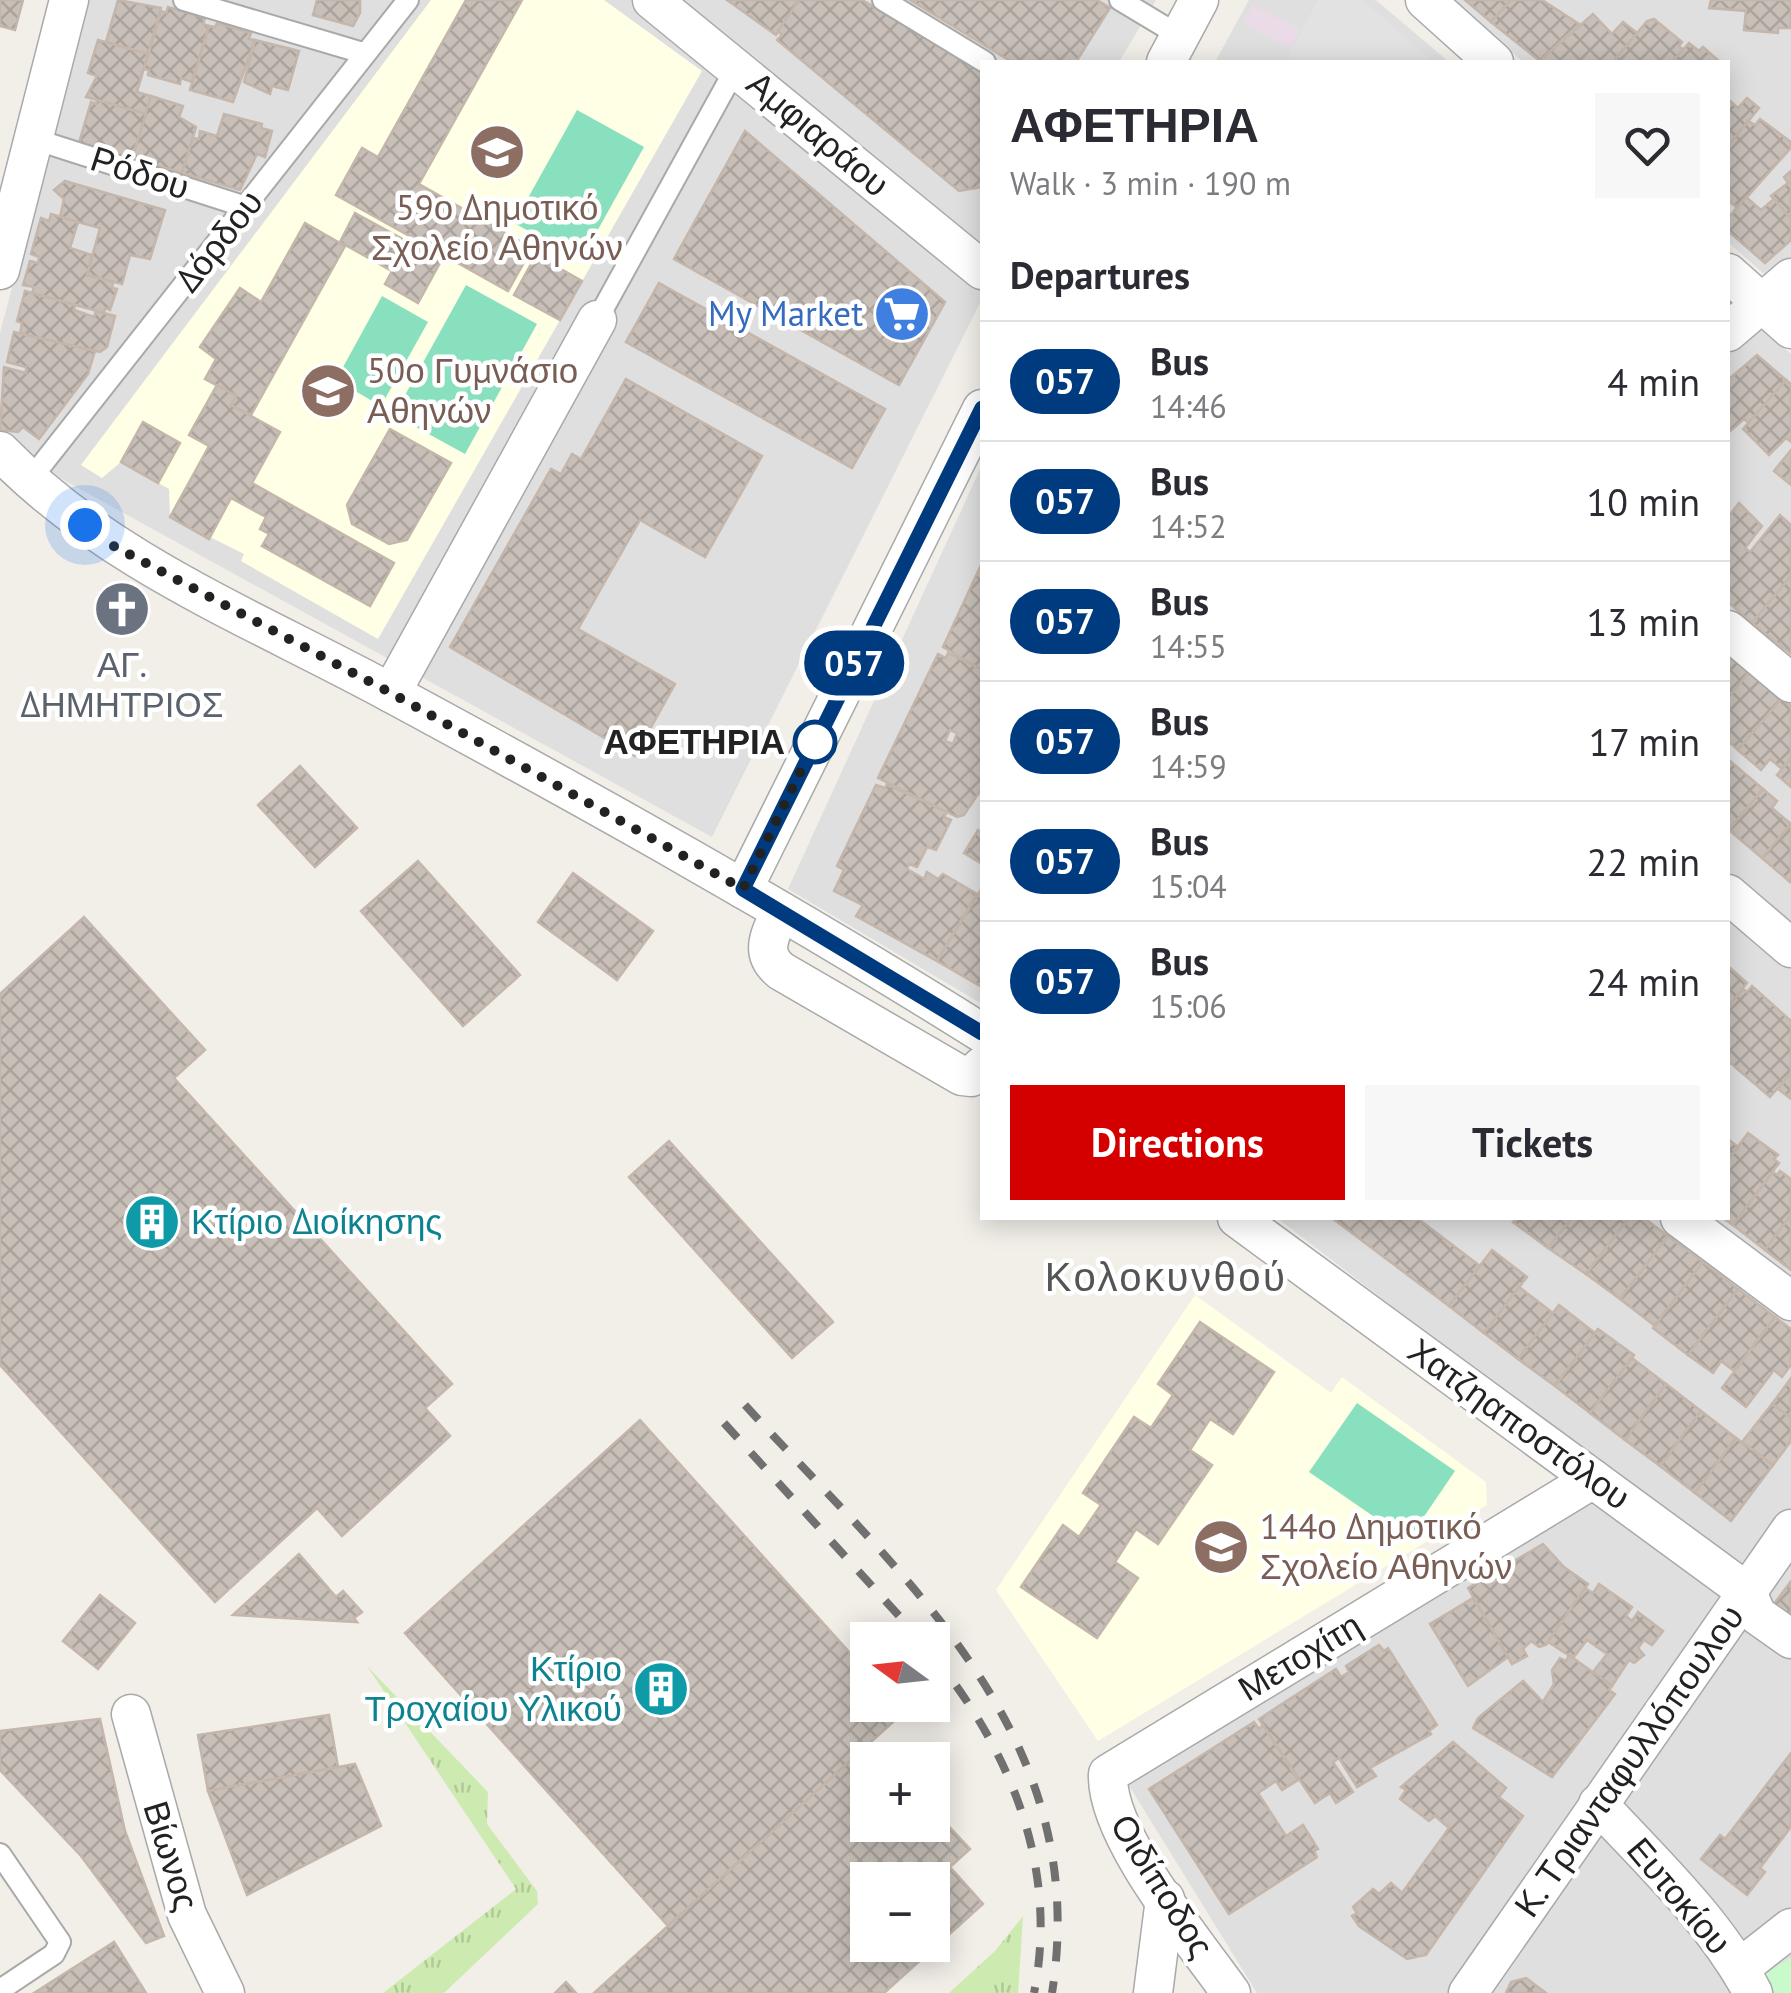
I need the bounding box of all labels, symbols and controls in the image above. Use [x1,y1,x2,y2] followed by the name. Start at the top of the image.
[738,60,899,206] street label: Αμφιαράου
[1010,93,1259,155] text: ΑΦΕΤΗΡΙΑ
[1595,93,1700,198] button: heart
[467,122,527,182] school or university icon: 59ο Δημοτικό Σχολείο Αθηνών
[85,135,195,210] street label: Ρόδου
[1010,162,1291,204] text: Walk · 3 min · 190 m
[164,180,272,301] street label: Δόρδου
[371,184,623,270] place label: 59ο Δημοτικό Σχολείο Αθηνών
[1010,250,1190,299] text: Departures
[872,284,932,344] supermarket icon: My Market
[708,290,863,336] place label: My Market
[1150,336,1209,385] text: Bus
[367,347,578,433] place label: 50ο Γυμνάσιο Αθηνών
[1607,357,1700,406] text: 4 min
[1035,358,1095,404] text: 057
[298,361,358,421] school or university icon: 50ο Γυμνάσιο Αθηνών
[1150,385,1227,427] text: 14:46
[1150,456,1209,505] text: Bus
[1587,477,1700,526] text: 10 min
[1035,478,1095,524] text: 057
[60,500,110,550] your location
[1150,505,1227,547] text: 14:52
[1150,576,1209,625] text: Bus
[92,579,152,639] church icon: ΑΓ. ΔΗΜΗΤΡΙΟΣ
[1587,597,1700,646] text: 13 min
[1035,598,1095,644] text: 057
[1150,625,1227,667] text: 14:55
[796,630,912,696] line badge: 057
[824,640,884,686] text: 057
[21,641,223,727] place label: ΑΓ. ΔΗΜΗΤΡΙΟΣ
[1150,696,1209,745] text: Bus
[1589,717,1700,766] text: 17 min
[604,718,785,764] place label: ΑΦΕΤΗΡΙΑ
[1035,718,1095,764] text: 057
[794,721,836,763] marker: ΑΦΕΤΗΡΙΑ
[1150,745,1227,787] text: 14:59
[1150,816,1209,865] text: Bus
[1587,837,1700,886] text: 22 min
[1035,838,1095,884] text: 057
[1150,865,1227,907] text: 15:04
[1150,936,1209,985] text: Bus
[1587,957,1700,1006] text: 24 min
[1035,958,1095,1004] text: 057
[1150,985,1227,1027] text: 15:06
[1010,1085,1345,1200] button: Directions
[1365,1085,1700,1200] button: Tickets
[122,1192,182,1252] building icon: Κτίριο Διοίκησης
[191,1198,442,1244] place label: Κτίριο Διοίκησης
[1045,1250,1287,1302] district label: Κολοκυνθού
[1399,1327,1640,1519] street label: Χατζηαποστόλου
[1260,1503,1512,1589] place label: 144ο Δημοτικό Σχολείο Αθηνών
[1191,1517,1251,1577] school or university icon: 144ο Δημοτικό Σχολείο Αθηνών
[1503,1595,1753,1926] street label: Κ. Τριανταφυλλόπουλου
[1229,1601,1370,1711] street label: Μετοχίτη
[850,1622,950,1722] north arrow
[850,1622,950,1962] map controls
[364,1645,622,1731] place label: Κτίριο Τροχαίου Υλικού
[631,1659,691,1719] building icon: Κτίριο Τροχαίου Υλικού
[850,1742,950,1842] button: +
[134,1795,210,1916] street label: Βίωνος
[1101,1805,1225,1966] street label: Οιδίποδος
[1617,1827,1742,1963] street label: Ευτοκίου
[850,1862,950,1962] button: −

